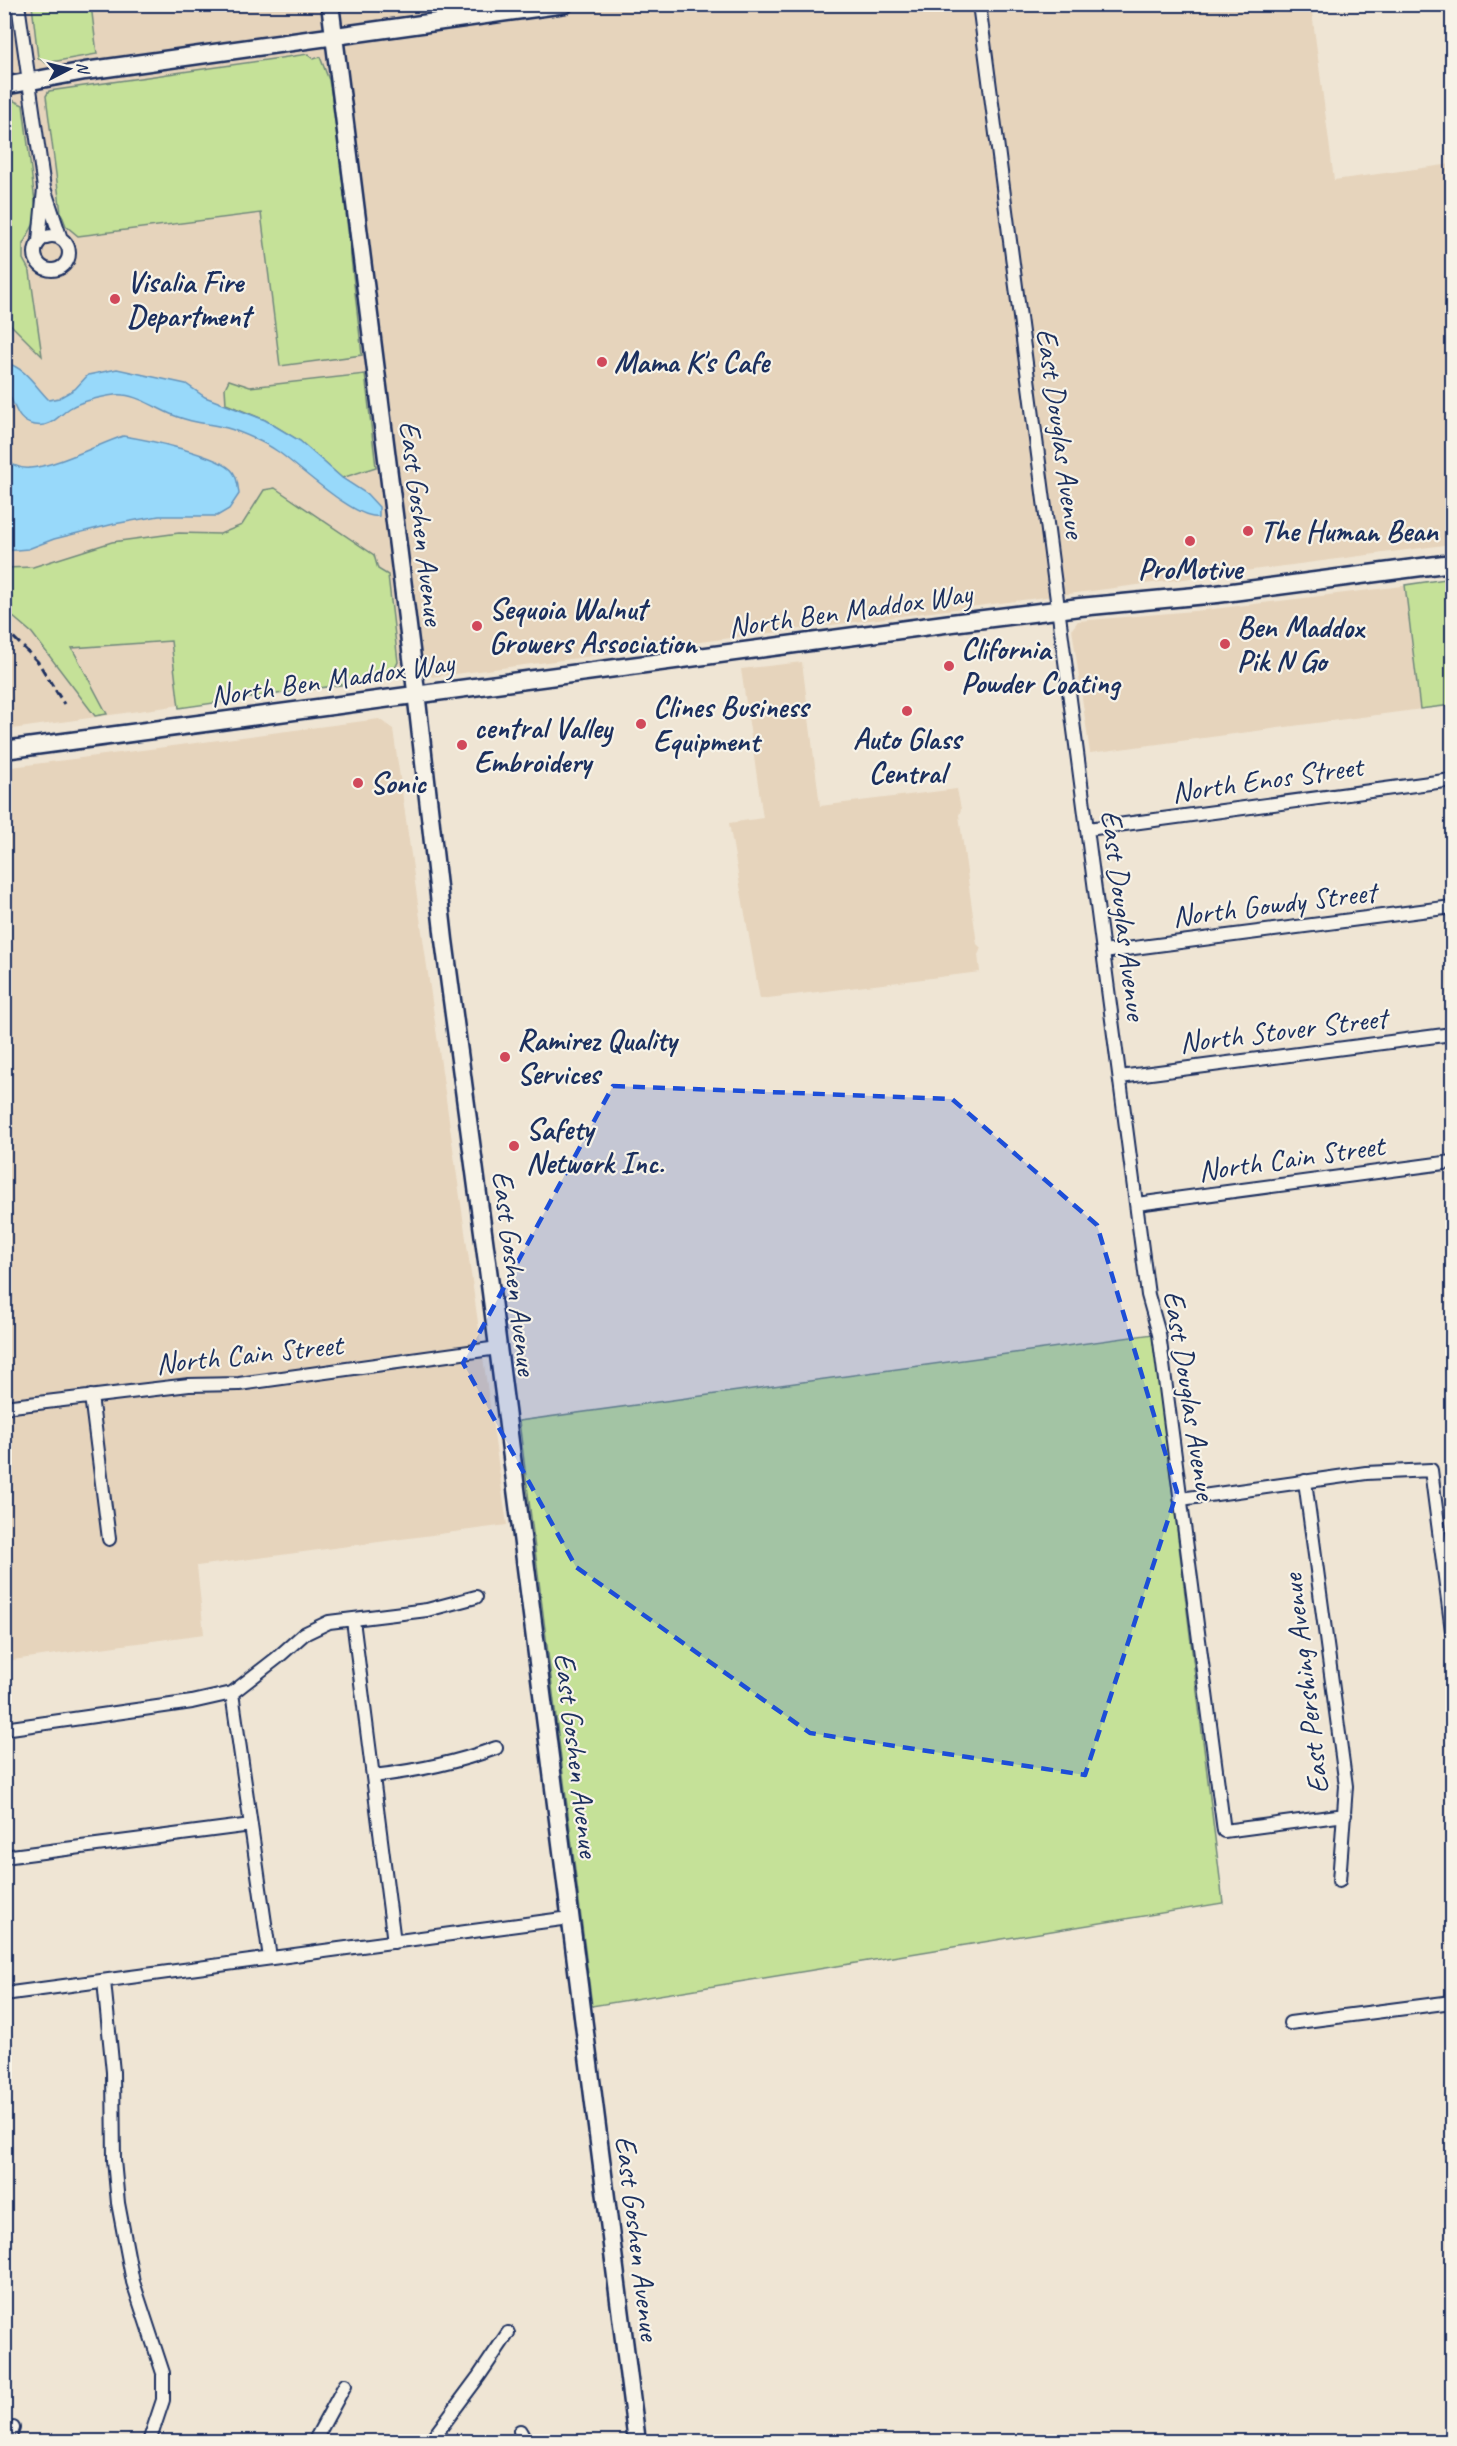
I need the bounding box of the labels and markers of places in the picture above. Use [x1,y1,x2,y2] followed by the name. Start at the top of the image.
[127,263,255,335] place label: Visalia Fire Department
[108,292,122,306] marker: Visalia Fire Department
[614,343,771,381] place label: Mama K's Cafe
[595,355,609,369] marker: Mama K's Cafe
[1260,512,1439,550] place label: The Human Bean
[1241,524,1255,538] marker: The Human Bean
[1183,534,1197,548] marker: ProMotive
[1138,550,1245,588] place label: ProMotive
[489,590,699,662] place label: Sequoia Walnut Growers Association
[1237,608,1366,680] place label: Ben Maddox Pik N Go
[470,619,484,633] marker: Sequoia Walnut Growers Association
[961,630,1121,702] place label: Clifornia Powder Coating
[1218,637,1232,651] marker: Ben Maddox Pik N Go
[942,659,956,673] marker: Clifornia Powder Coating
[653,688,812,760] place label: Clines Business Equipment
[900,704,914,718] marker: Auto Glass Central
[474,709,614,781] place label: central Valley Embroidery
[634,717,648,731] marker: Clines Business Equipment
[853,720,964,792] place label: Auto Glass Central
[455,738,469,752] marker: central Valley Embroidery
[370,764,427,802] place label: Sonic
[351,776,365,790] marker: Sonic
[517,1021,679,1093] place label: Ramirez Quality Services
[498,1050,512,1064] marker: Ramirez Quality Services
[526,1110,665,1182] place label: Safety Network Inc.
[507,1139,521,1153] marker: Safety Network Inc.

